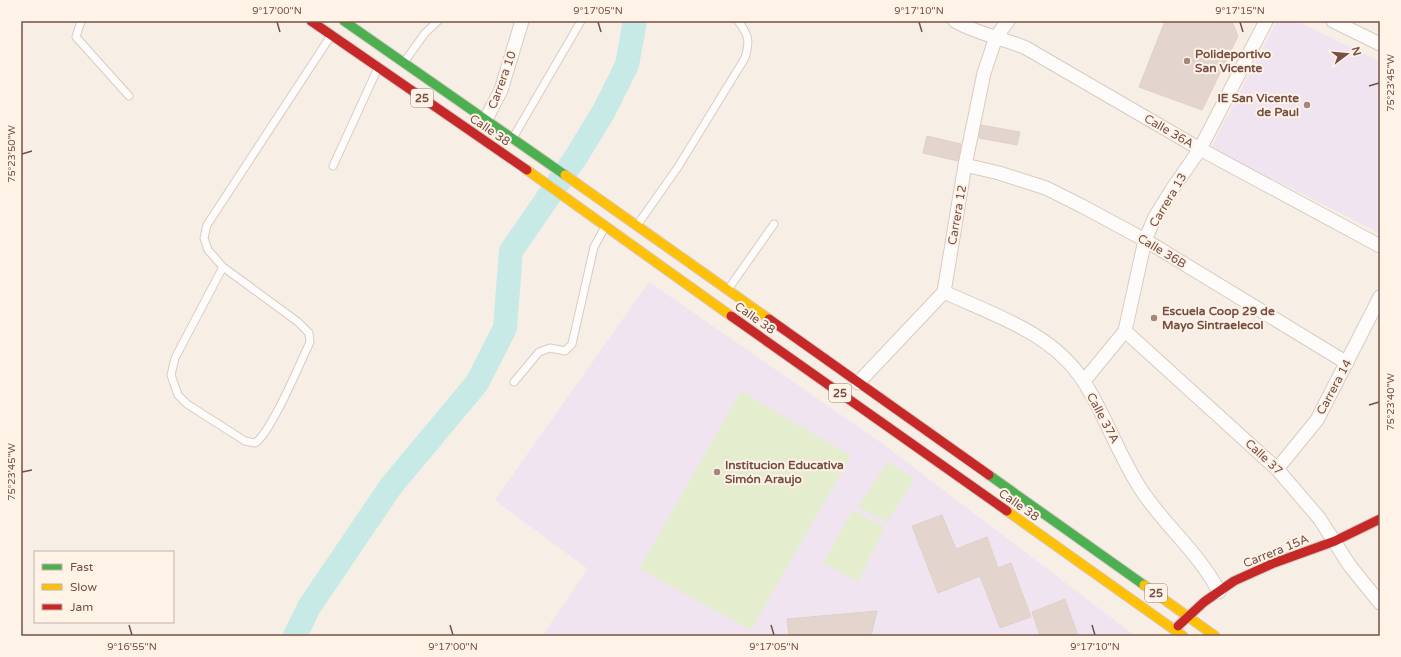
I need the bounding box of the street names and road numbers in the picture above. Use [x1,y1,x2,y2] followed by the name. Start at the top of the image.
[485,49,519,111] street label: Carrera 10
[411,89,433,107] road number: 25
[467,111,513,149] street label: Calle 38
[1142,111,1196,151] street label: Calle 36A
[1146,170,1190,230] street label: Carrera 13
[945,184,969,246] street label: Carrera 12
[1135,231,1189,271] street label: Calle 36B
[732,299,778,337] street label: Calle 38
[1314,357,1355,417] street label: Carrera 14
[829,384,851,402] road number: 25
[1084,390,1122,446] street label: Calle 37A
[1242,436,1286,478] street label: Calle 37
[996,486,1042,524] street label: Calle 38
[1241,531,1311,570] street label: Carrera 15A
[1145,584,1167,602] road number: 25

